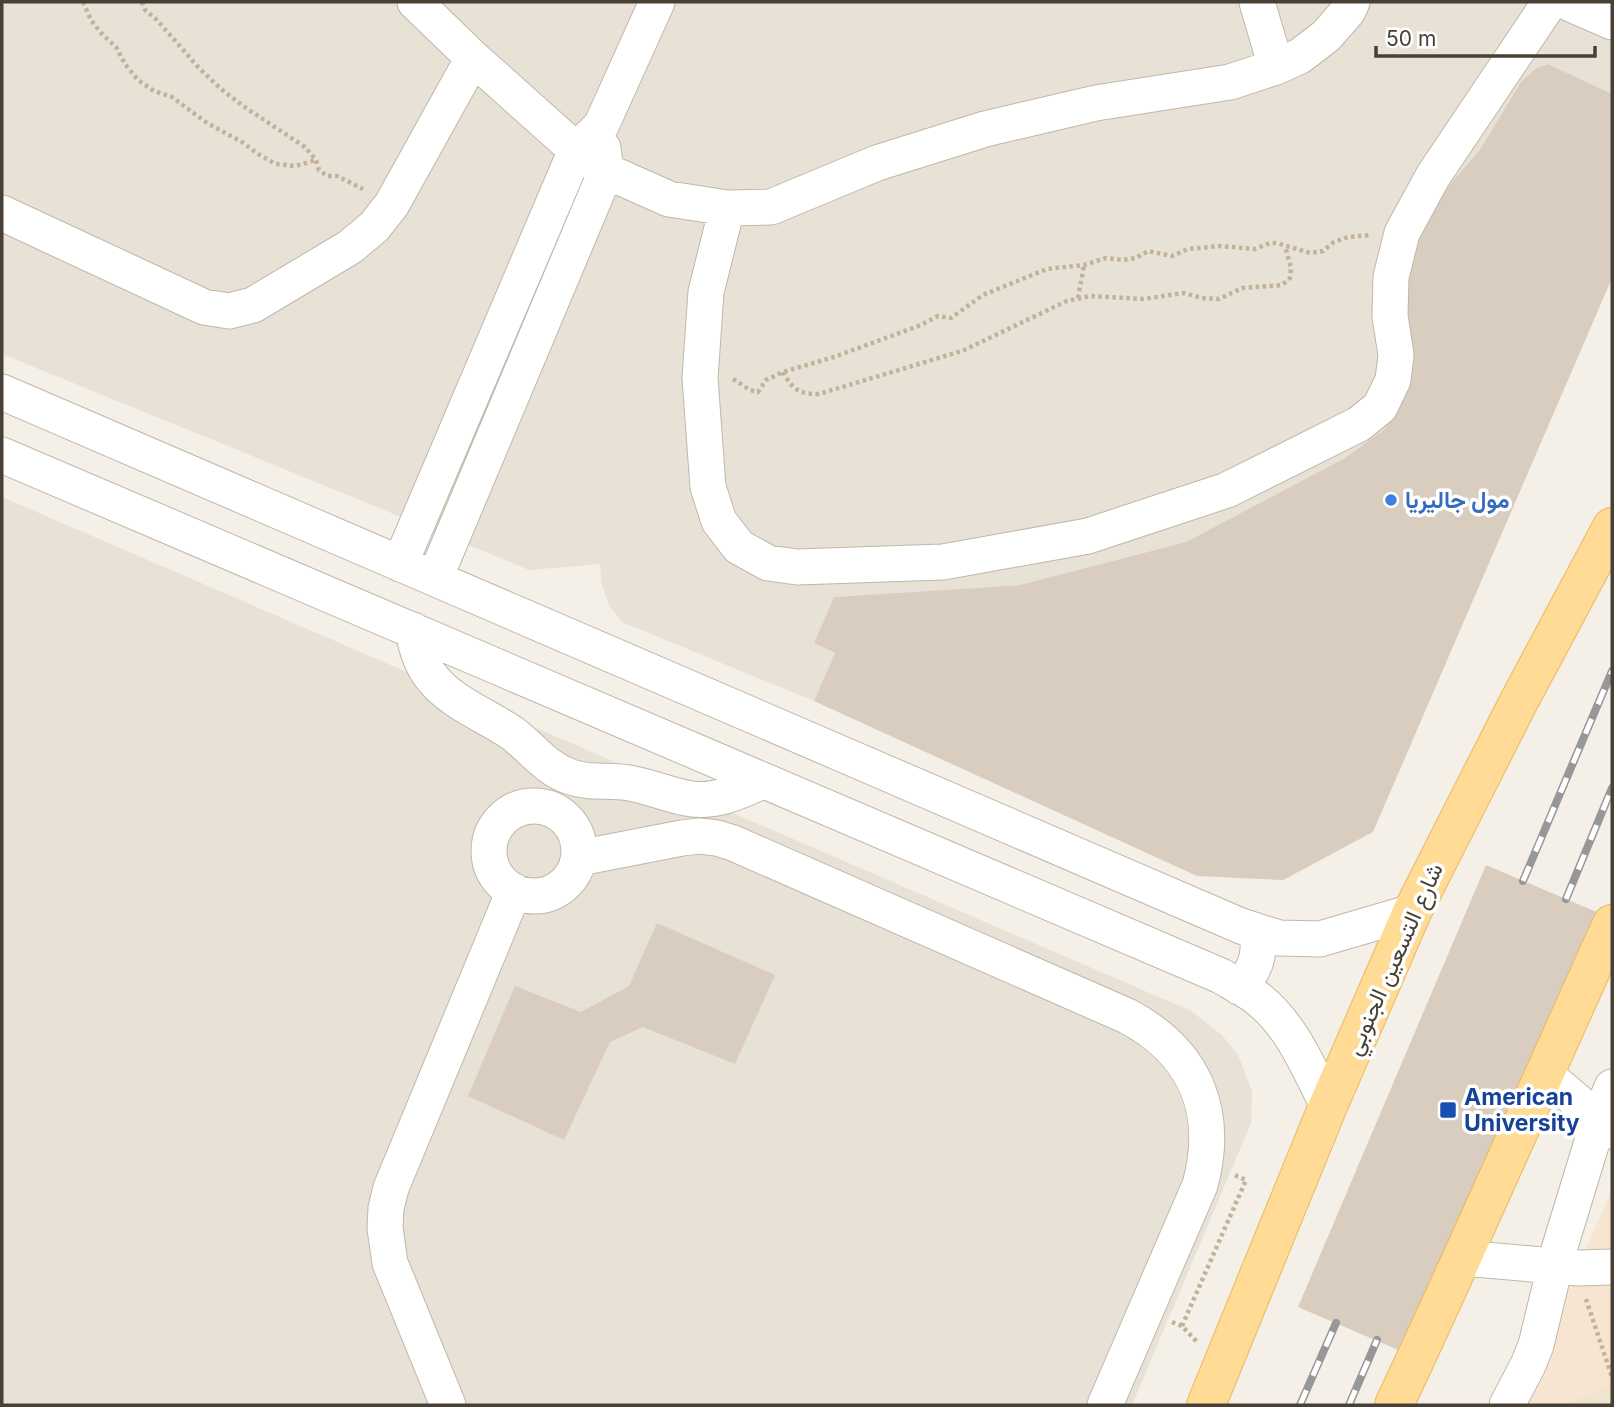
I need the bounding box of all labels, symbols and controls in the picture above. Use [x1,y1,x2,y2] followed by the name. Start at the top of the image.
[1376,14,1595,58] scale bar
[1386,26,1436,51] text: 50 m
[1405,486,1509,515] place label: مول جاليريا
[1383,492,1399,508] marker: مول جاليريا
[1339,859,1453,1061] street label: شارع التسعين الجنوبي
[1464,1083,1580,1137] place label: American University
[1438,1100,1458,1120] marker: American University

